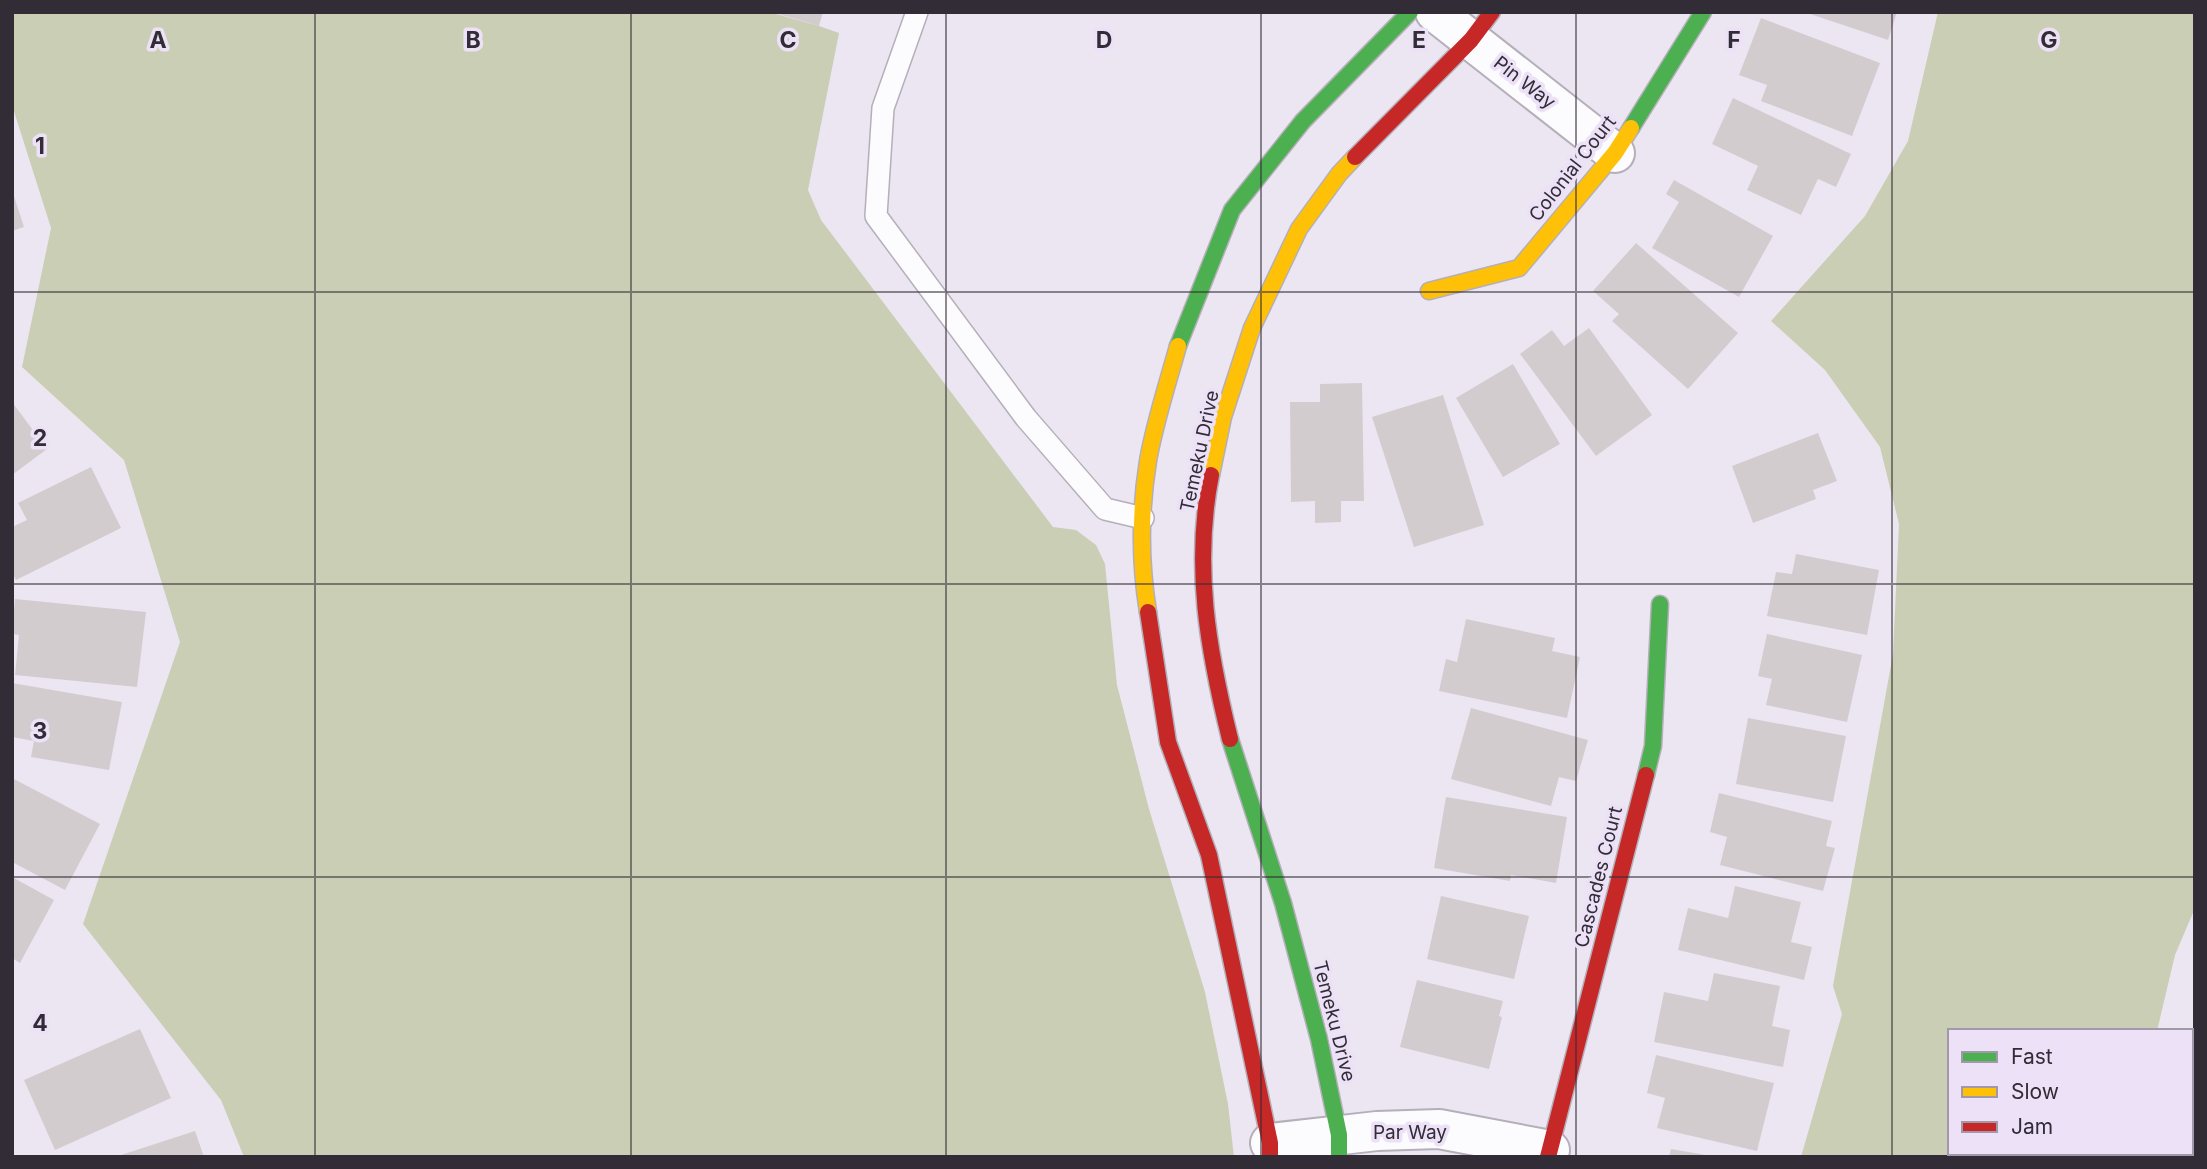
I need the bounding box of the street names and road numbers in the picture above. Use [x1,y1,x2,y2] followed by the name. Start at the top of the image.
[1489,51,1560,114] street label: Pin Way
[1524,111,1621,226] street label: Colonial Court
[1175,388,1224,514] street label: Temeku Drive
[1570,804,1627,950] street label: Cascades Court
[1308,958,1361,1084] street label: Temeku Drive
[1373,1121,1447,1144] street label: Par Way

